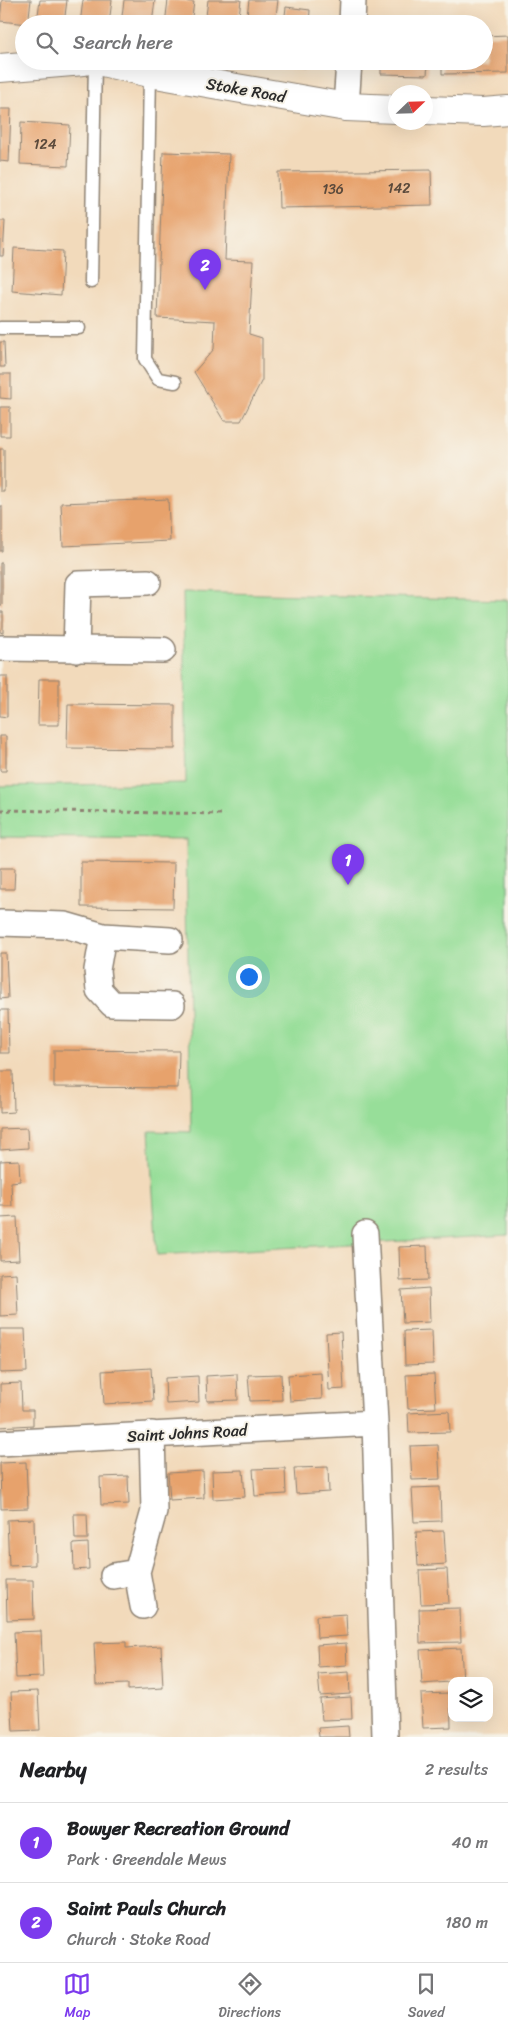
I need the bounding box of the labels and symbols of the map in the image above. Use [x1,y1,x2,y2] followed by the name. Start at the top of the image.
[204,69,290,112] street label: Stoke Road
[388,85,433,130] north arrow
[34,132,57,157] house number: 124
[388,176,410,201] house number: 142
[322,177,344,202] house number: 136
[189,249,221,290] pin: 2
[332,844,364,885] pin: 1
[236,964,262,990] your location
[126,1415,249,1451] street label: Saint Johns Road

